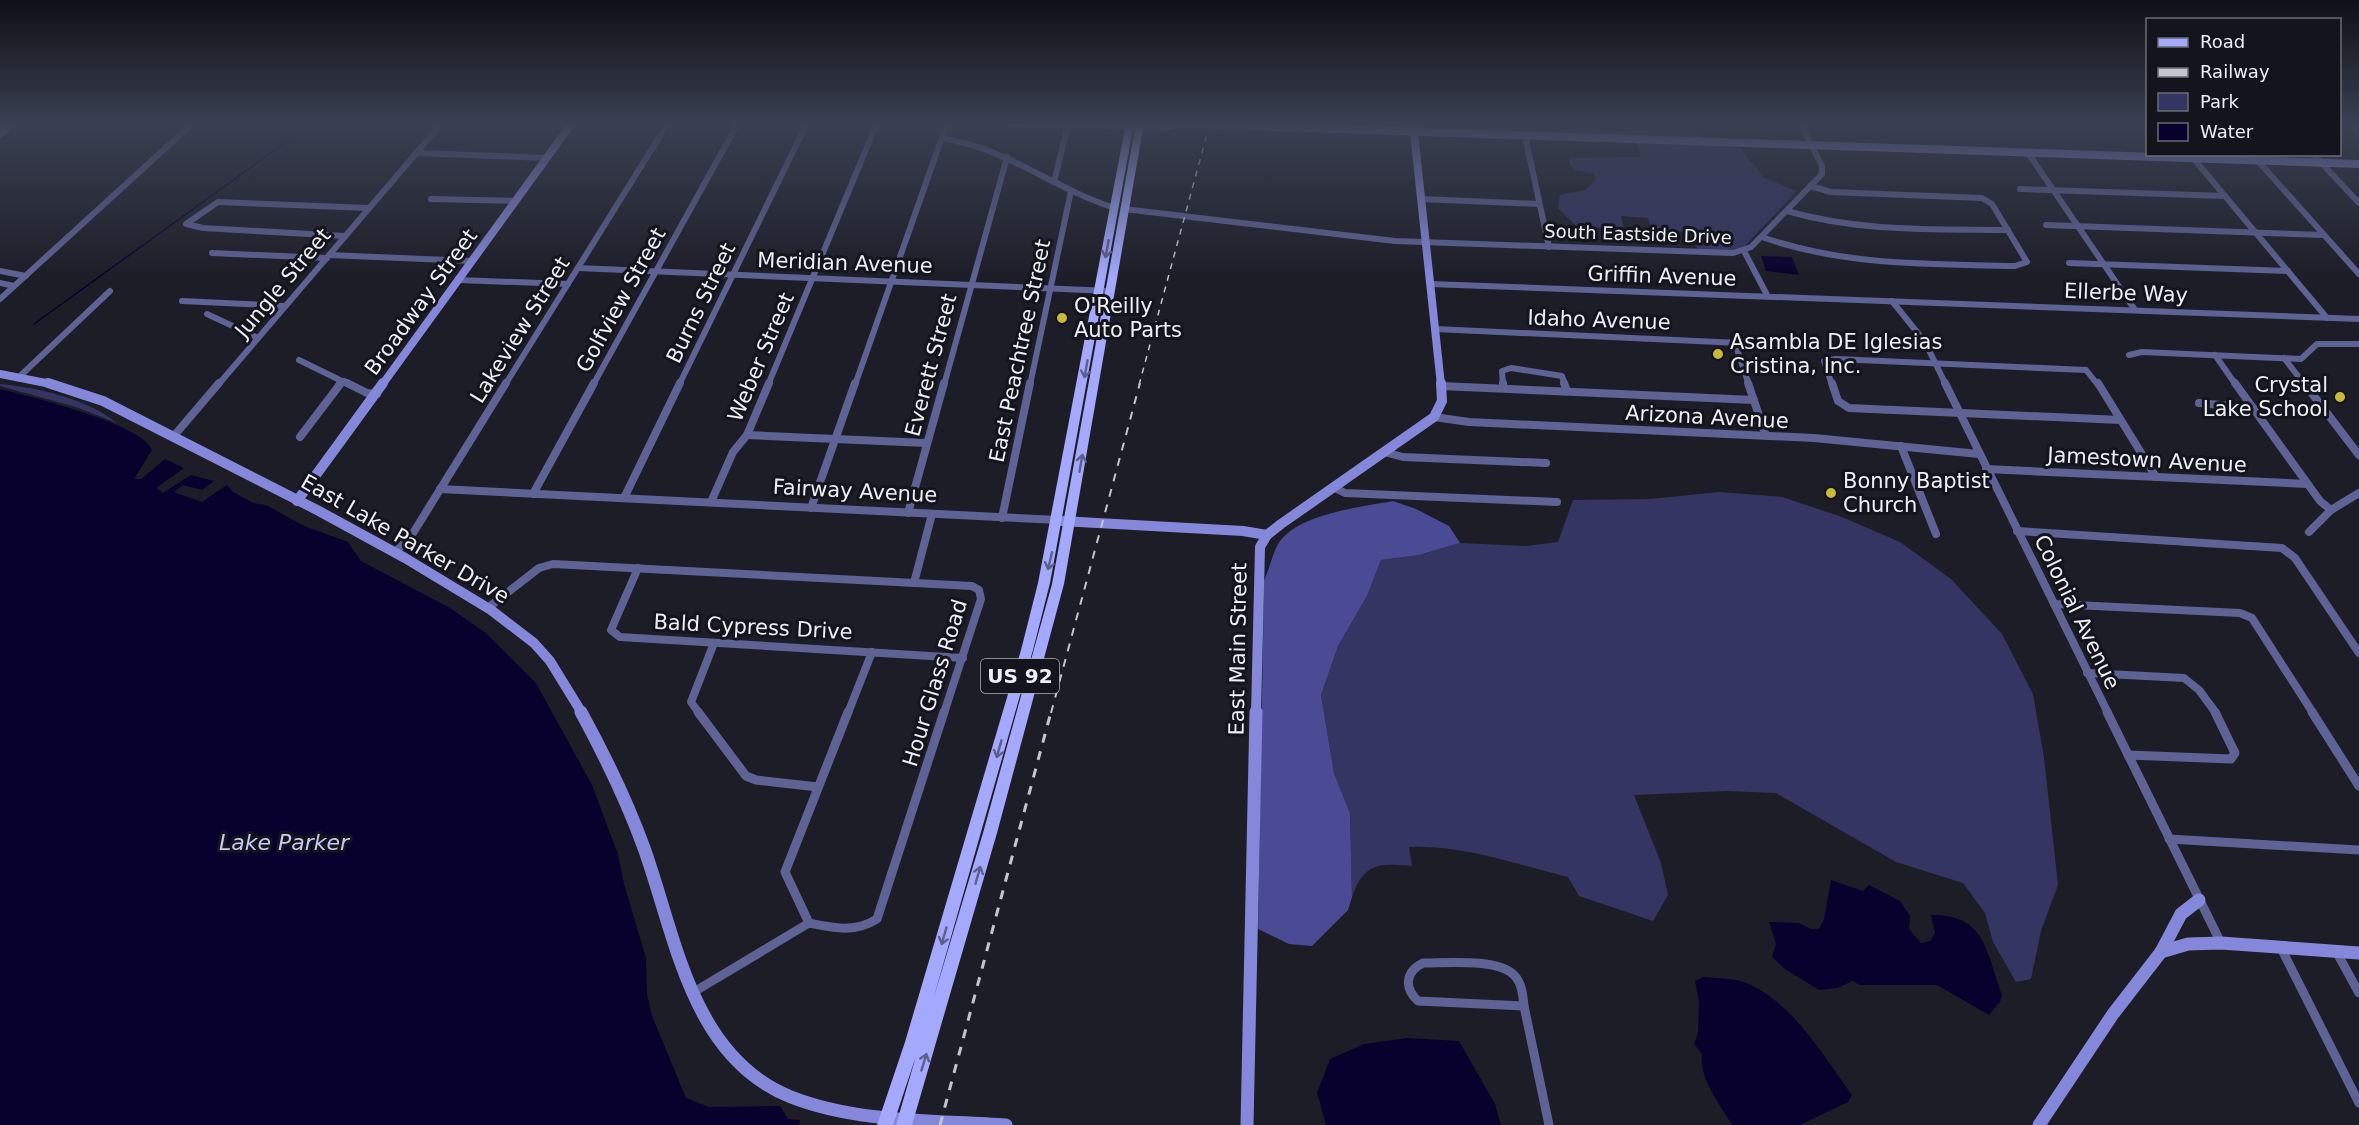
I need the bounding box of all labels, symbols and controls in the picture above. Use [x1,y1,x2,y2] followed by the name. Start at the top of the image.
[2146,18,2341,156] legend
[2200,31,2245,52] text: Road
[2200,61,2270,82] text: Railway
[2200,91,2239,112] text: Park
[2200,121,2254,142] text: Water
[1544,220,1732,248] street label: South Eastside Drive
[229,223,336,344] street label: Jungle Street
[360,224,482,380] street label: Broadway Street
[571,224,671,376] street label: Golfview Street
[985,237,1055,465] street label: East Peachtree Street
[662,239,740,367] street label: Burns Street
[1101,239,1112,259] one-way arrow
[757,248,933,278] street label: Meridian Avenue
[465,253,575,407] street label: Lakeview Street
[1587,261,1737,291] street label: Griffin Avenue
[2064,279,2188,307] street label: Ellerbe Way
[723,289,799,425] street label: Weber Street
[900,291,962,439] street label: Everett Street
[1074,294,1182,342] place label: O'Reilly Auto Parts
[1527,306,1671,334] street label: Idaho Avenue
[1055,311,1069,325] marker: O'Reilly Auto Parts
[1730,330,1942,378] place label: Asambla DE Iglesias Cristina, Inc.
[1711,347,1725,361] marker: Asambla DE Iglesias Cristina, Inc.
[1080,359,1091,378] one-way arrow
[2203,373,2328,421] place label: Crystal Lake School
[2333,390,2347,404] marker: Crystal Lake School
[1625,401,1789,433] street label: Arizona Avenue
[2045,443,2247,477] street label: Jamestown Avenue
[1075,454,1086,474] one-way arrow
[1843,469,1990,517] place label: Bonny Baptist Church
[297,470,513,608] street label: East Lake Parker Drive
[772,475,938,507] street label: Fairway Avenue
[1824,486,1838,500] marker: Bonny Baptist Church
[2029,531,2125,693] street label: Colonial Avenue
[1043,551,1055,570] one-way arrow
[1224,562,1252,736] street label: East Main Street
[898,597,972,769] street label: Hour Glass Road
[653,610,853,644] street label: Bald Cypress Drive
[981,659,1059,693] road number: US 92
[993,739,1004,758] one-way arrow
[219,830,351,855] water label: Lake Parker
[973,865,984,884] one-way arrow
[938,926,949,945] one-way arrow
[919,1053,930,1072] one-way arrow

